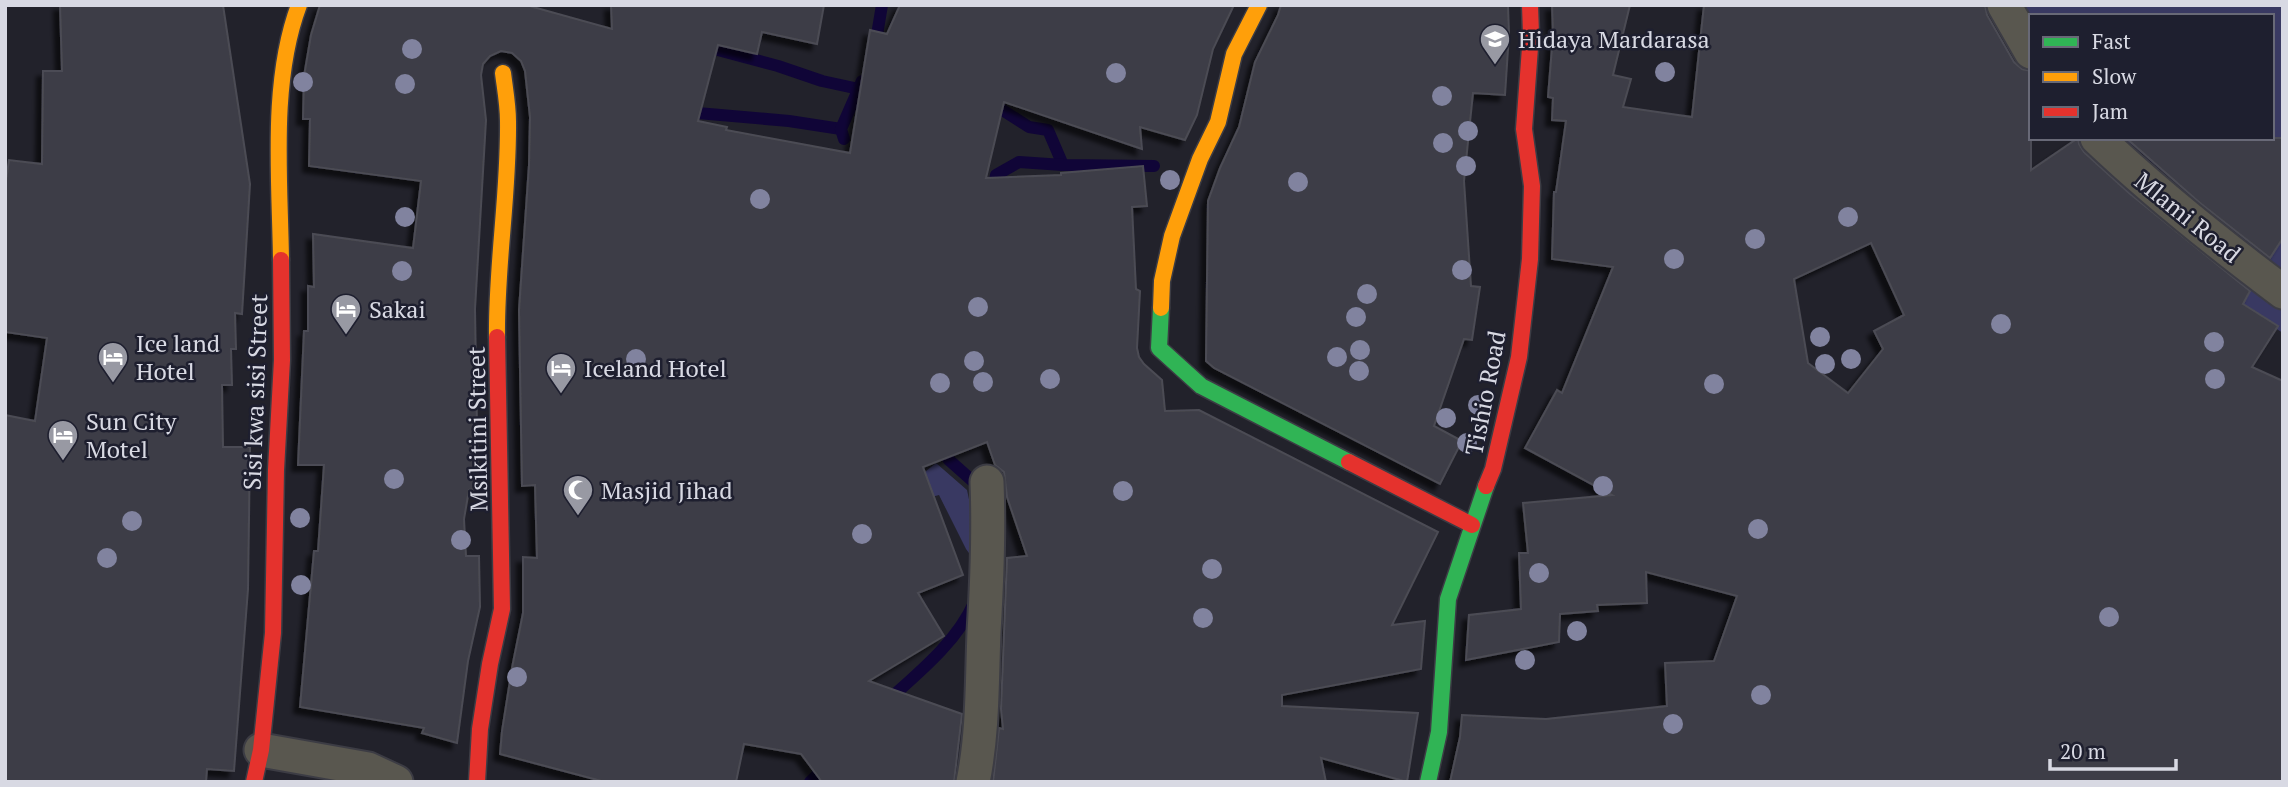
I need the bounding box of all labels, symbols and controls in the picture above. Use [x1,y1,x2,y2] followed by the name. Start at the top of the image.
[2029,14,2274,140] legend
[1478,22,1512,66] school or university icon: Hidaya Mardarasa
[1518,23,1710,55] place label: Hidaya Mardarasa
[2092,27,2131,55] text: Fast
[2092,62,2137,90] text: Slow
[2092,97,2128,125] text: Jam
[2128,164,2248,270] street label: Mlami Road
[329,292,363,336] hotel icon: Sakai
[236,293,274,491] street label: Sisi kwa sisi Street
[369,293,426,325] place label: Sakai
[136,327,220,387] place label: Ice land Hotel
[1457,328,1513,458] street label: Tishio Road
[96,340,130,384] hotel icon: Ice land Hotel
[460,346,494,512] street label: Msikitini Street
[544,351,578,395] hotel icon: Iceland Hotel
[584,352,727,384] place label: Iceland Hotel
[86,405,177,465] place label: Sun City Motel
[46,418,80,462] hotel icon: Sun City Motel
[561,473,595,517] mosque icon: Masjid Jihad
[601,474,733,506] place label: Masjid Jihad
[2050,728,2176,772] scale bar
[2060,737,2106,765] text: 20 m

